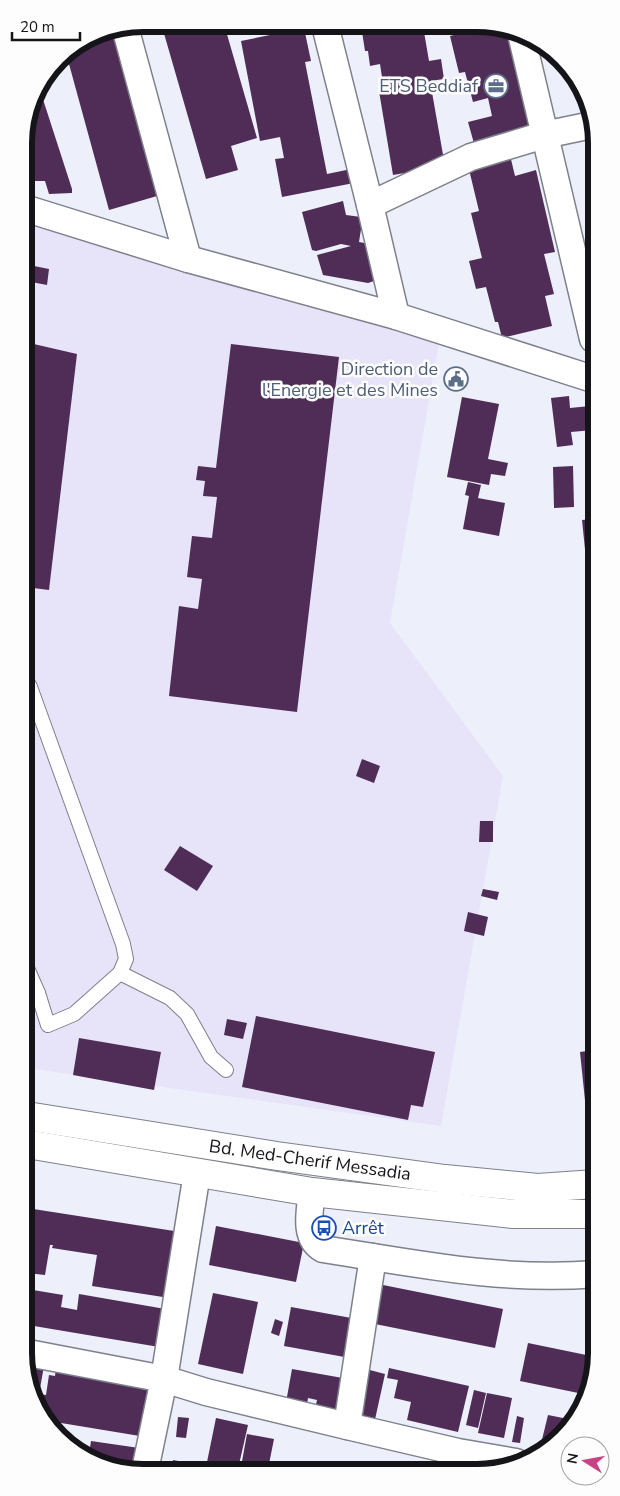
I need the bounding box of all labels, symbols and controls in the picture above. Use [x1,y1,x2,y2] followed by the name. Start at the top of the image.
[12,10,80,42] scale bar
[20,17,55,37] text: 20 m
[483,73,509,99] office icon: ETS Beddiaf
[379,74,479,98] place label: ETS Beddiaf
[262,357,438,402] place label: Direction de l'Energie et des Mines
[443,366,469,392] public building icon: Direction de l'Energie et des Mines
[207,1134,413,1186] street label: Bd. Med-Cherif Messadia
[311,1215,337,1241] bus stop icon: Arrêt
[342,1216,384,1240] place label: Arrêt
[560,1436,610,1486] north arrow
[562,1452,583,1466] text: N

